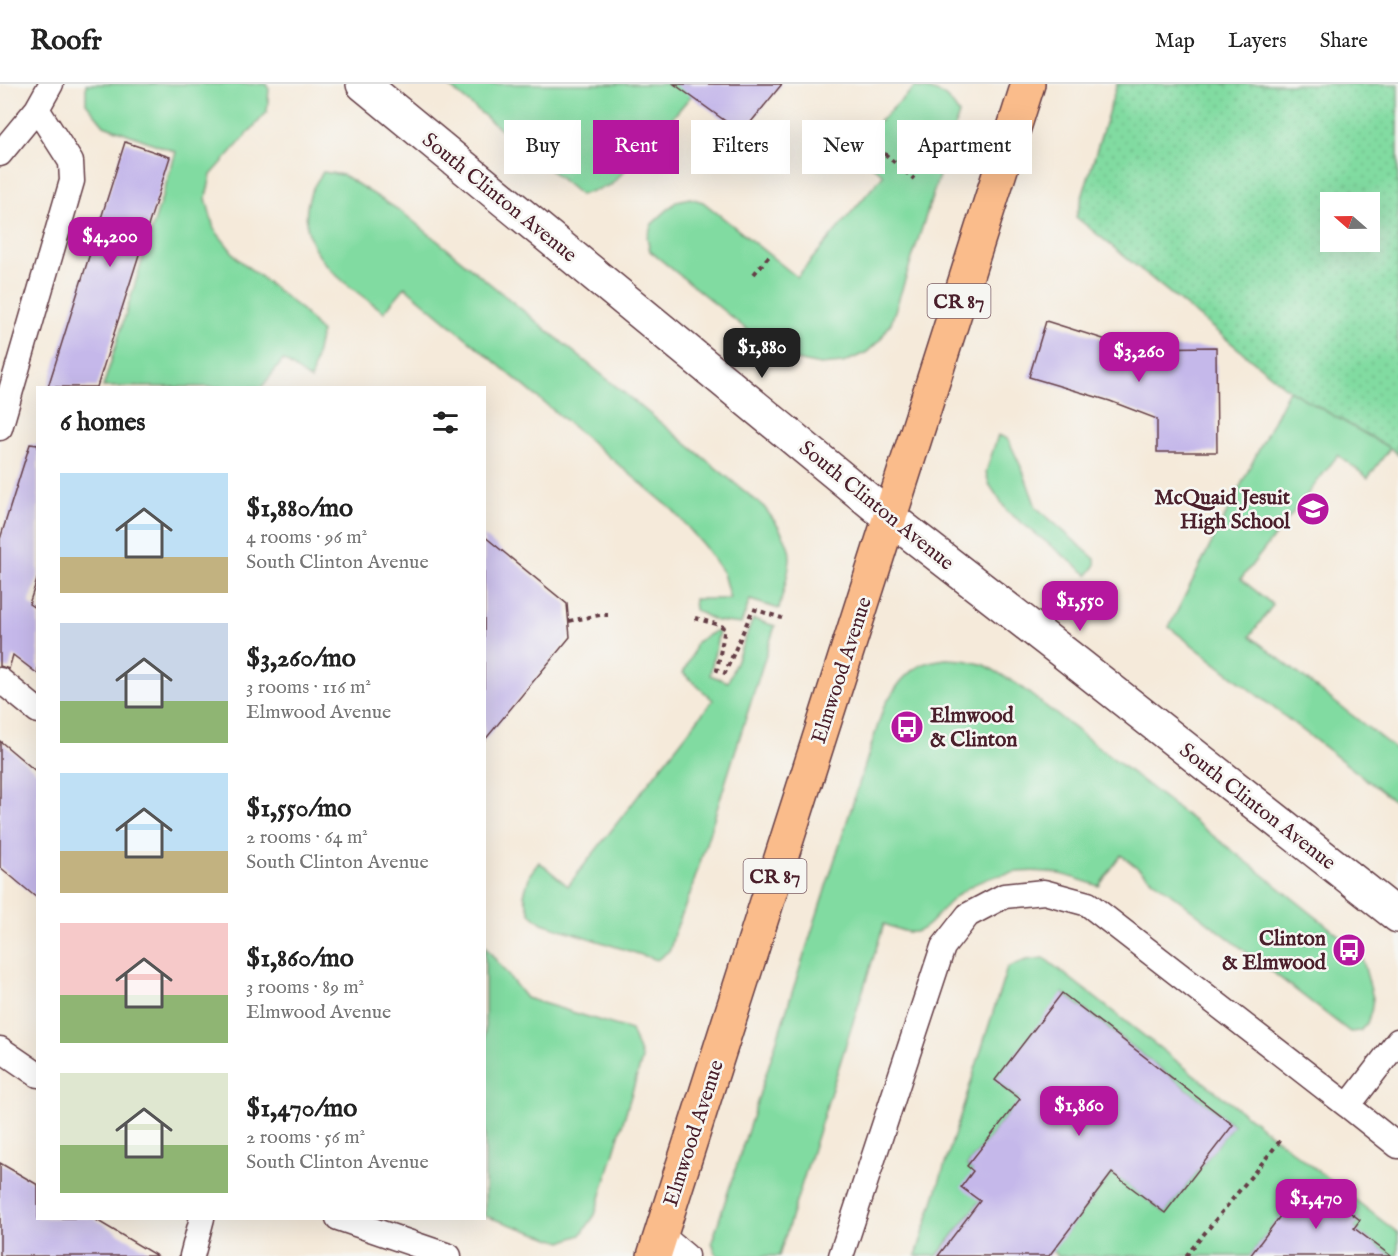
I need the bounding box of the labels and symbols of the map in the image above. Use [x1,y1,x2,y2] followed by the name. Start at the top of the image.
[416,127,582,269] street label: South Clinton Avenue
[1320,192,1380,252] north arrow
[61,217,159,268] pin: $4,200
[928,284,990,318] road number: CR 87
[713,328,811,379] pin: $1,880
[1090,332,1188,383] pin: $3,260
[793,435,959,577] street label: South Clinton Avenue
[1154,485,1291,536] place label: McQuaid Jesuit High School
[1295,491,1331,527] school or university icon: McQuaid Jesuit High School
[1031,581,1129,632] pin: $1,550
[806,593,879,747] street label: Elmwood Avenue
[930,703,1017,754] place label: Elmwood & Clinton
[889,709,925,745] bus stop icon: Elmwood & Clinton
[1173,738,1341,877] street label: South Clinton Avenue
[744,859,806,893] road number: CR 87
[1222,926,1327,977] place label: Clinton & Elmwood
[1331,932,1367,968] bus stop icon: Clinton & Elmwood
[658,1056,731,1210] street label: Elmwood Avenue
[1030,1086,1128,1137] pin: $1,860
[1267,1179,1365,1230] pin: $1,470

